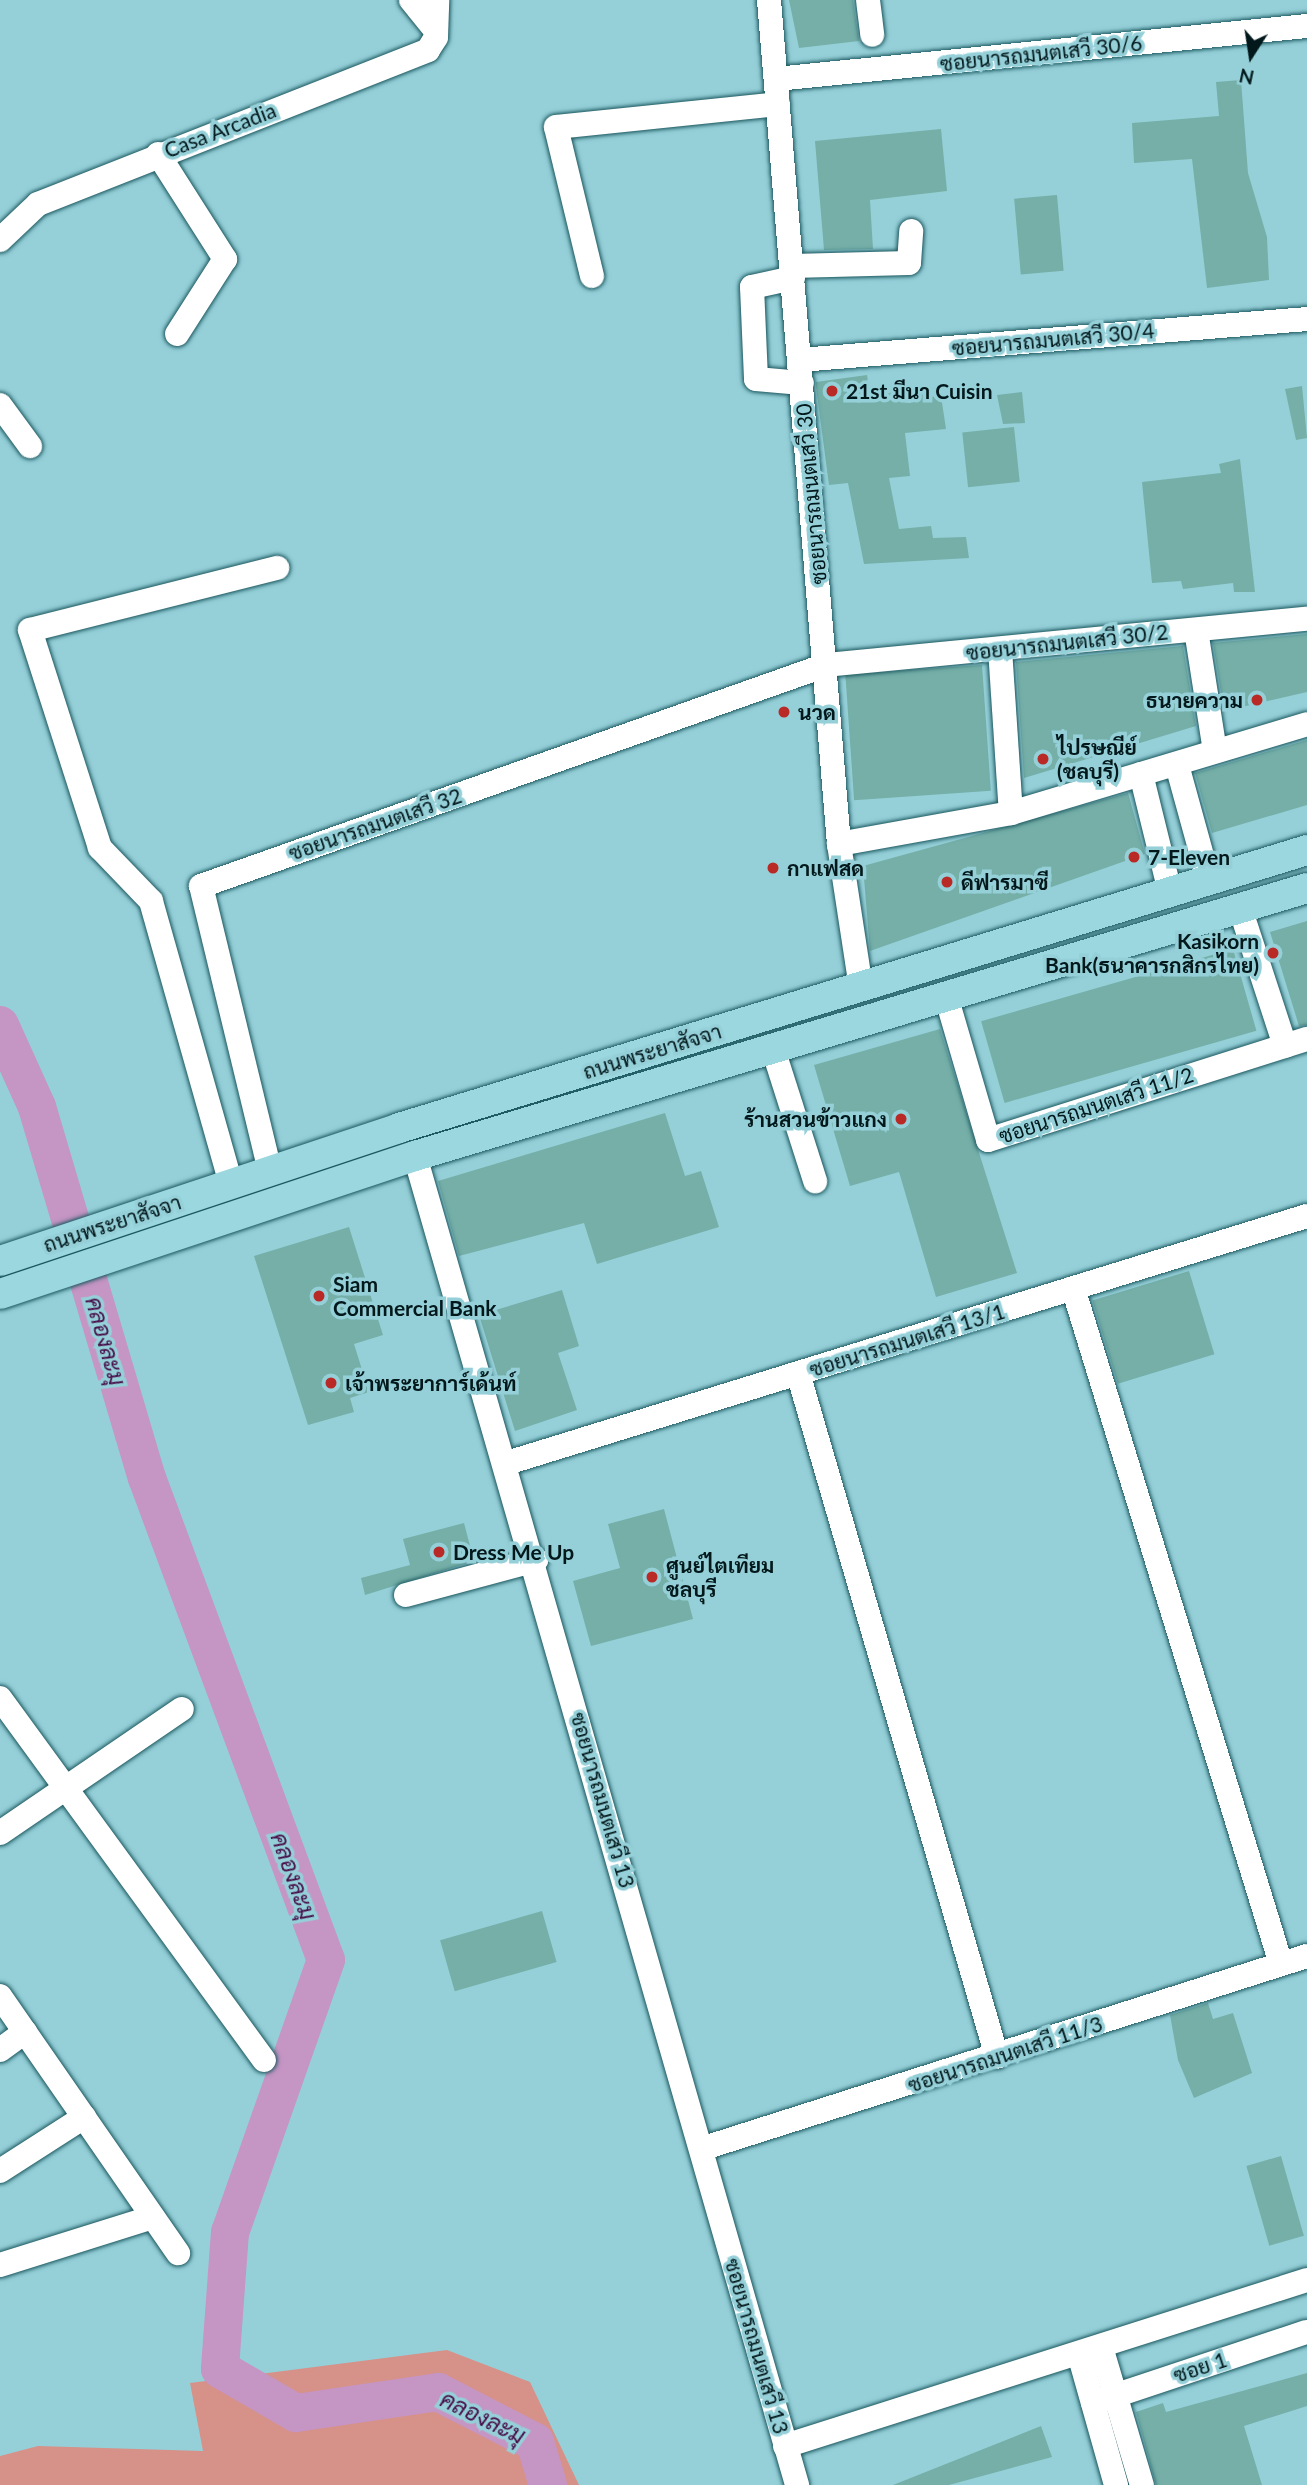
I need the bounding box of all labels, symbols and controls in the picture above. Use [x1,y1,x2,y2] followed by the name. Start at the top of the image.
[1216,21,1286,91] north arrow
[939,30,1143,76] street label: ซอยนารถมนตเสวี 30/6
[1237,64,1256,90] text: N
[160,97,280,163] street label: Casa Arcadia
[951,318,1155,360] street label: ซอยนารถมนตเสวี 30/4
[846,378,993,404] place label: 21st มีนา Cuisin
[824,383,840,399] marker: 21st มีนา Cuisin
[791,403,831,585] street label: ซอยนารถมนตเสวี 30
[965,619,1169,665] street label: ซอยนารถมนตเสวี 30/2
[1146,687,1243,713] place label: ธนายความ
[1249,692,1265,708] marker: ธนายความ
[798,699,836,725] place label: นวด
[776,704,792,720] marker: นวด
[1057,734,1137,784] place label: ไปรษณีย์ (ชลบุรี)
[1035,751,1051,767] marker: ไปรษณีย์ (ชลบุรี)
[285,783,465,865] street label: ซอยนารถมนตเสวี 32
[1148,844,1230,870] place label: 7-Eleven
[1126,849,1142,865] marker: 7-Eleven
[787,855,864,881] place label: กาแฟสด
[765,860,781,876] marker: กาแฟสด
[961,869,1049,895] place label: ดีฟารมาซี
[939,874,955,890] marker: ดีฟารมาซี
[1045,928,1259,978] place label: Kasikorn Bank(ธนาคารกสิกรไทย)
[1265,945,1281,961] marker: Kasikorn Bank(ธนาคารกสิกรไทย)
[580,1018,724,1084] street label: ถนนพระยาสัจจา
[996,1062,1196,1148] street label: ซอยนารถมนตเสวี 11/2
[744,1106,887,1132] place label: ร้านสวนข้าวแกง
[893,1111,909,1127] marker: ร้านสวนข้าวแกง
[40,1189,184,1257] street label: ถนนพระยาสัจจา
[333,1271,496,1321] place label: Siam Commercial Bank
[311,1288,327,1304] marker: Siam Commercial Bank
[80,1294,132,1388] water label: คลองละมุ
[806,1298,1008,1382] street label: ซอยนารถมนตเสวี 13/1
[345,1370,516,1396] place label: เจ้าพระยาการ์เด้นท์
[323,1375,339,1391] marker: เจ้าพระยาการ์เด้นท์
[453,1539,574,1565] place label: Dress Me Up
[431,1544,447,1560] marker: Dress Me Up
[666,1552,774,1602] place label: ศูนย์ไตเทียม ชลบุรี
[644,1569,660,1585] marker: ศูนย์ไตเทียม ชลบุรี
[566,1709,640,1891] street label: ซอยนารถมนตเสวี 13
[265,1829,323,1923] water label: คลองละมุ
[905,2011,1105,2097] street label: ซอยนารถมนตเสวี 11/3
[720,2255,794,2437] street label: ซอยนารถมนตเสวี 13
[1170,2347,1230,2387] street label: ซอย 1
[436,2385,530,2449] water label: คลองละมุ

